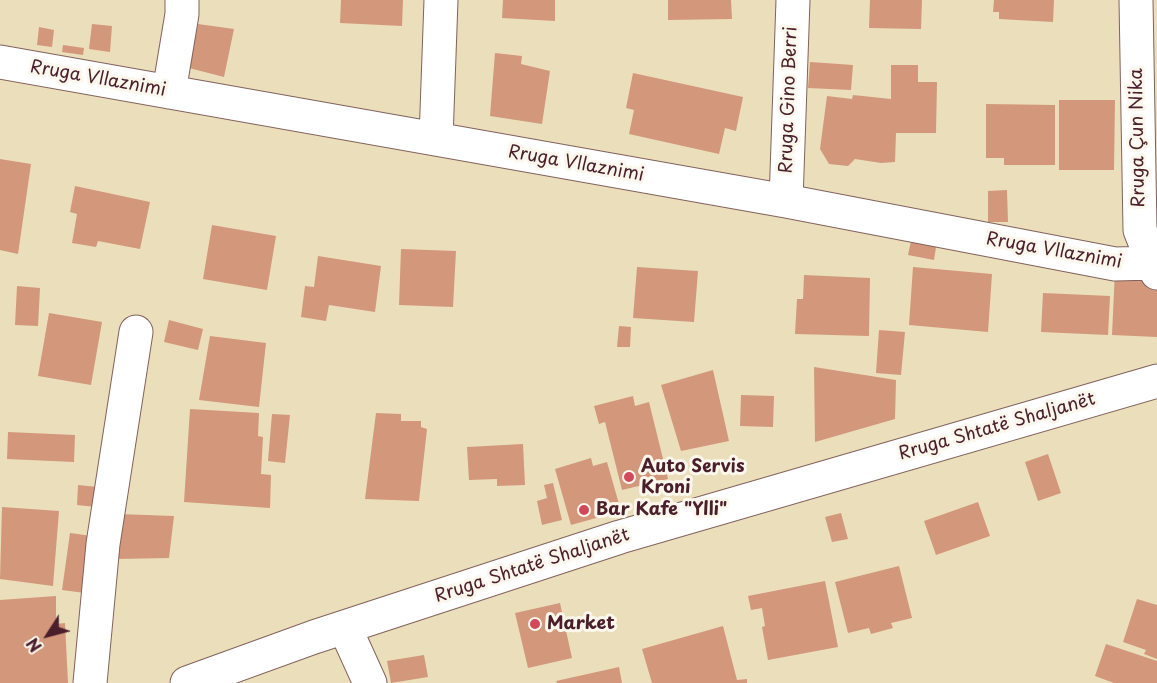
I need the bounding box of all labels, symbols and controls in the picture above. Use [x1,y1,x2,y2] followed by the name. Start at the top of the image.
[776,26,802,174] street label: Rruga Gino Berri
[28,56,168,102] street label: Rruga Vllaznimi
[1126,68,1150,208] street label: Rruga Çun Nika
[506,141,646,187] street label: Rruga Vllaznimi
[984,228,1124,274] street label: Rruga Vllaznimi
[896,389,1098,465] street label: Rruga Shtatë Shaljanët
[641,456,744,498] place label: Auto Servis Kroni
[622,470,636,484] marker: Auto Servis Kroni
[596,499,727,521] place label: Bar Kafe "Ylli"
[577,503,591,517] marker: Bar Kafe "Ylli"
[432,524,632,608] street label: Rruga Shtatë Shaljanët
[18,605,78,665] north arrow
[547,613,615,635] place label: Market
[528,617,542,631] marker: Market
[20,633,47,658] text: N

